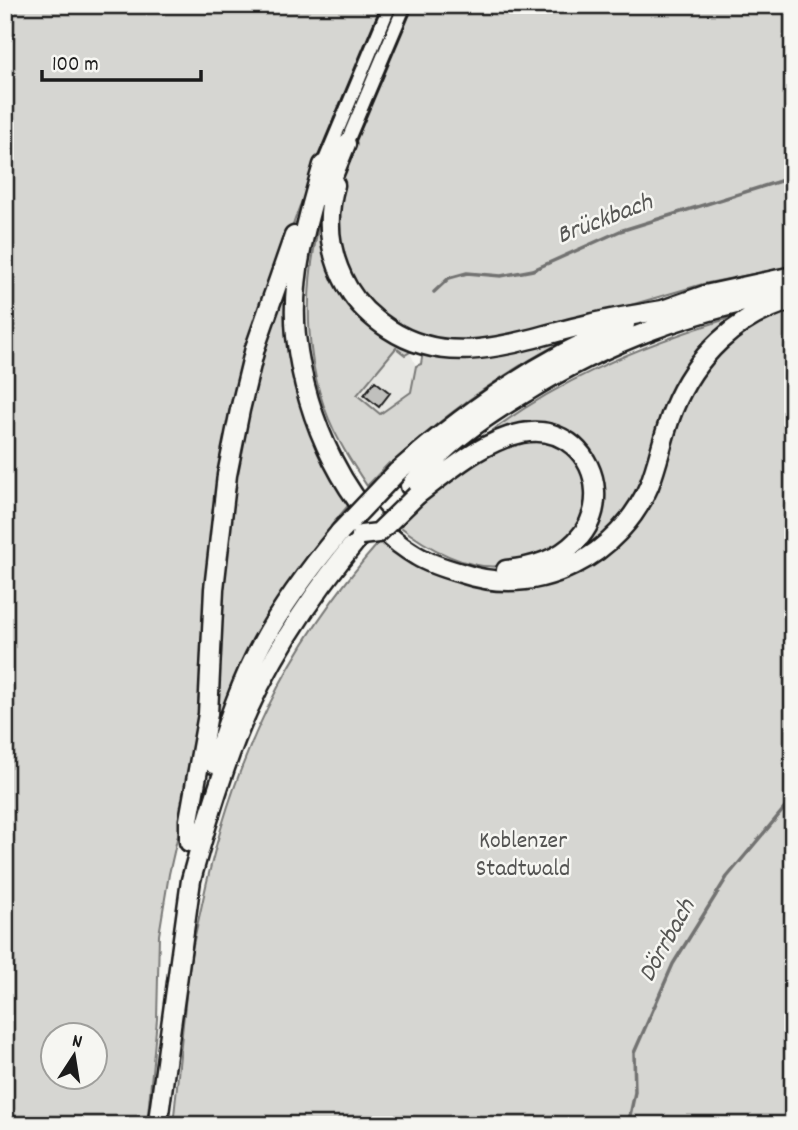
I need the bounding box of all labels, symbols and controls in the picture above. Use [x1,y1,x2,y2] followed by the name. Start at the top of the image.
[42,38,201,82] scale bar
[52,51,99,81] text: 100 m
[552,184,659,255] water label: Brückbach
[476,825,570,887] park label: Koblenzer Stadtwald
[630,892,707,989] water label: Dörrbach
[38,1021,108,1092] north arrow
[69,1029,84,1057] text: N

